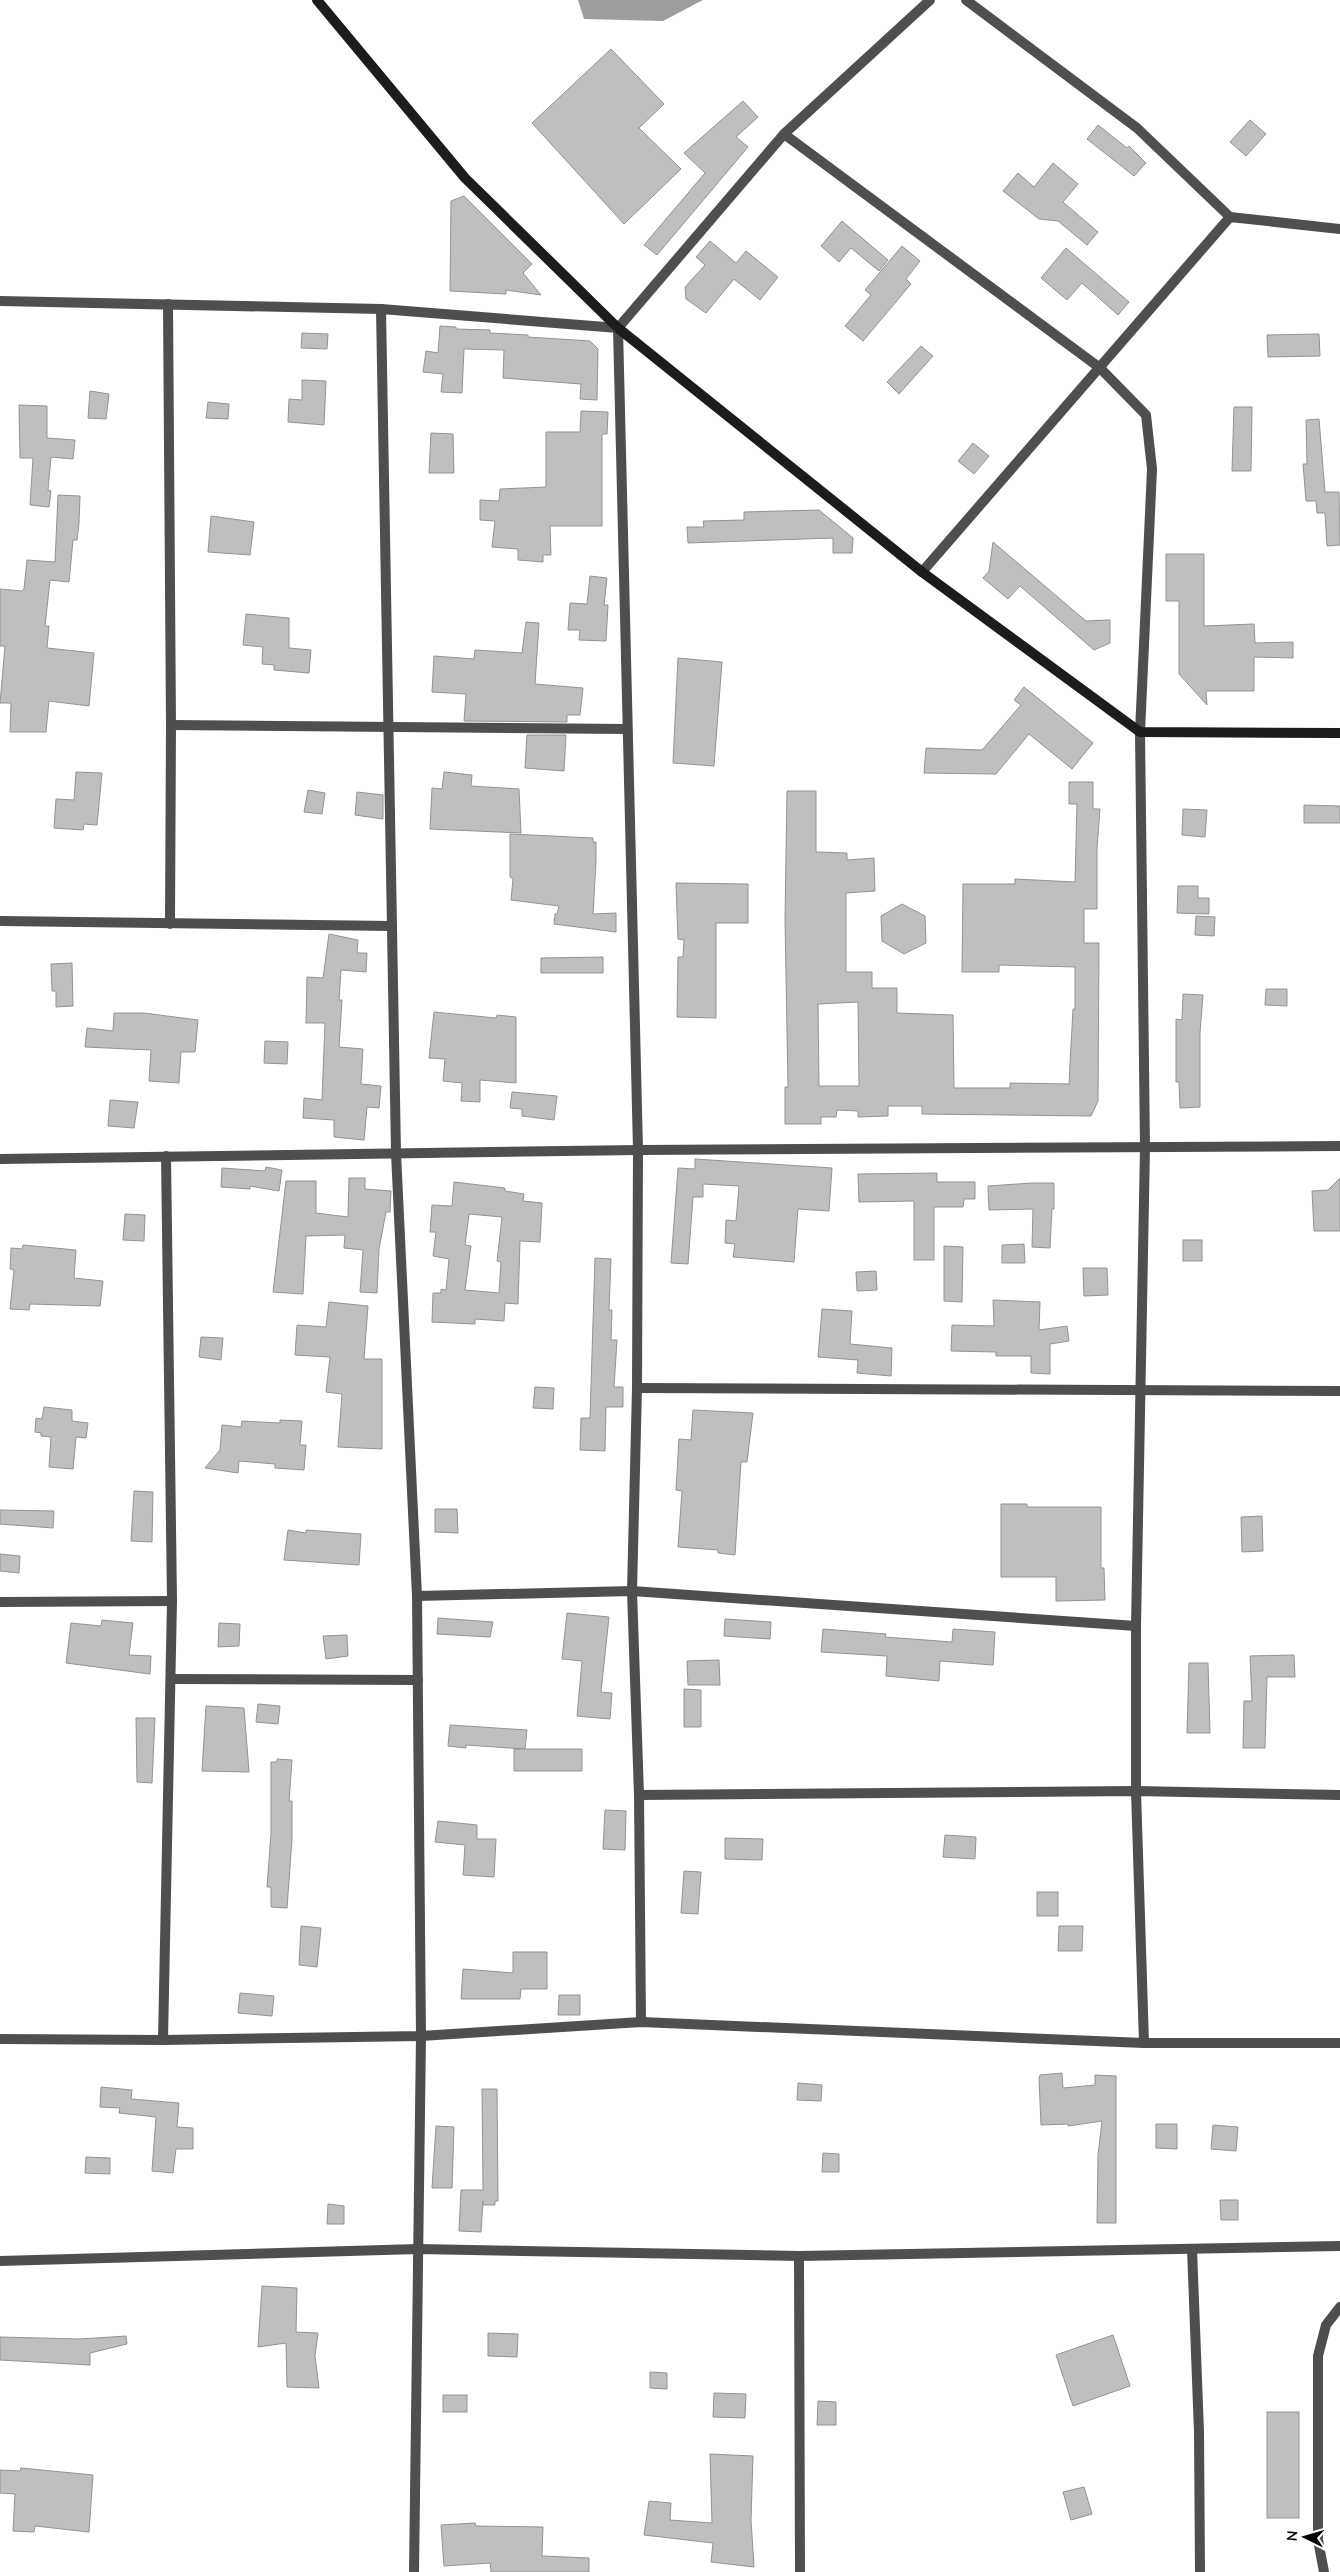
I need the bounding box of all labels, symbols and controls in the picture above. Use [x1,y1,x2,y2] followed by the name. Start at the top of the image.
[1280,2512,1330,2562] north arrow
[1283,2530,1302,2542] text: N

